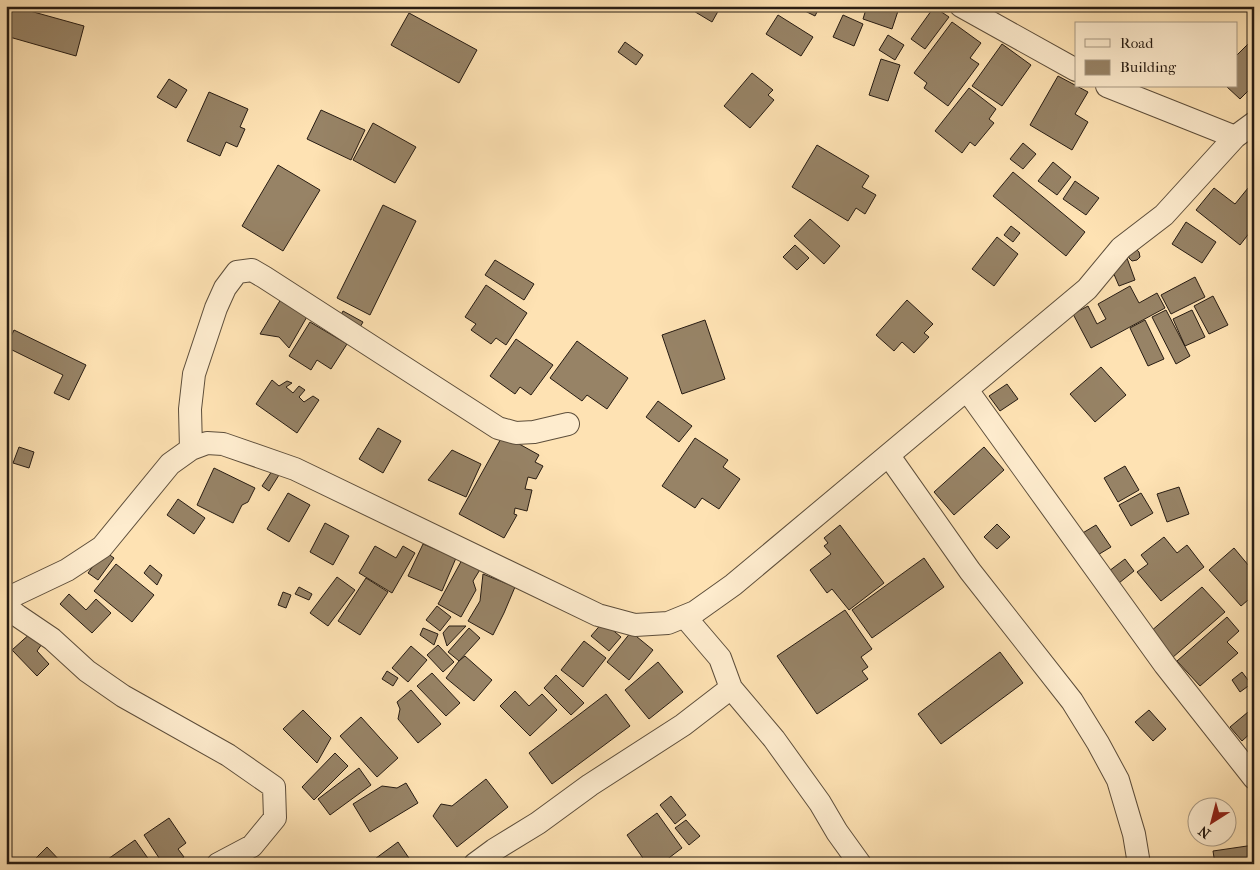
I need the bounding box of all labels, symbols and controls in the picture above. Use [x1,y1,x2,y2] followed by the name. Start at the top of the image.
[1075,22,1238,88] legend
[1120,34,1154,52] text: Road
[1120,58,1177,76] text: Building
[1188,798,1238,848] north arrow
[1195,822,1214,842] text: N

